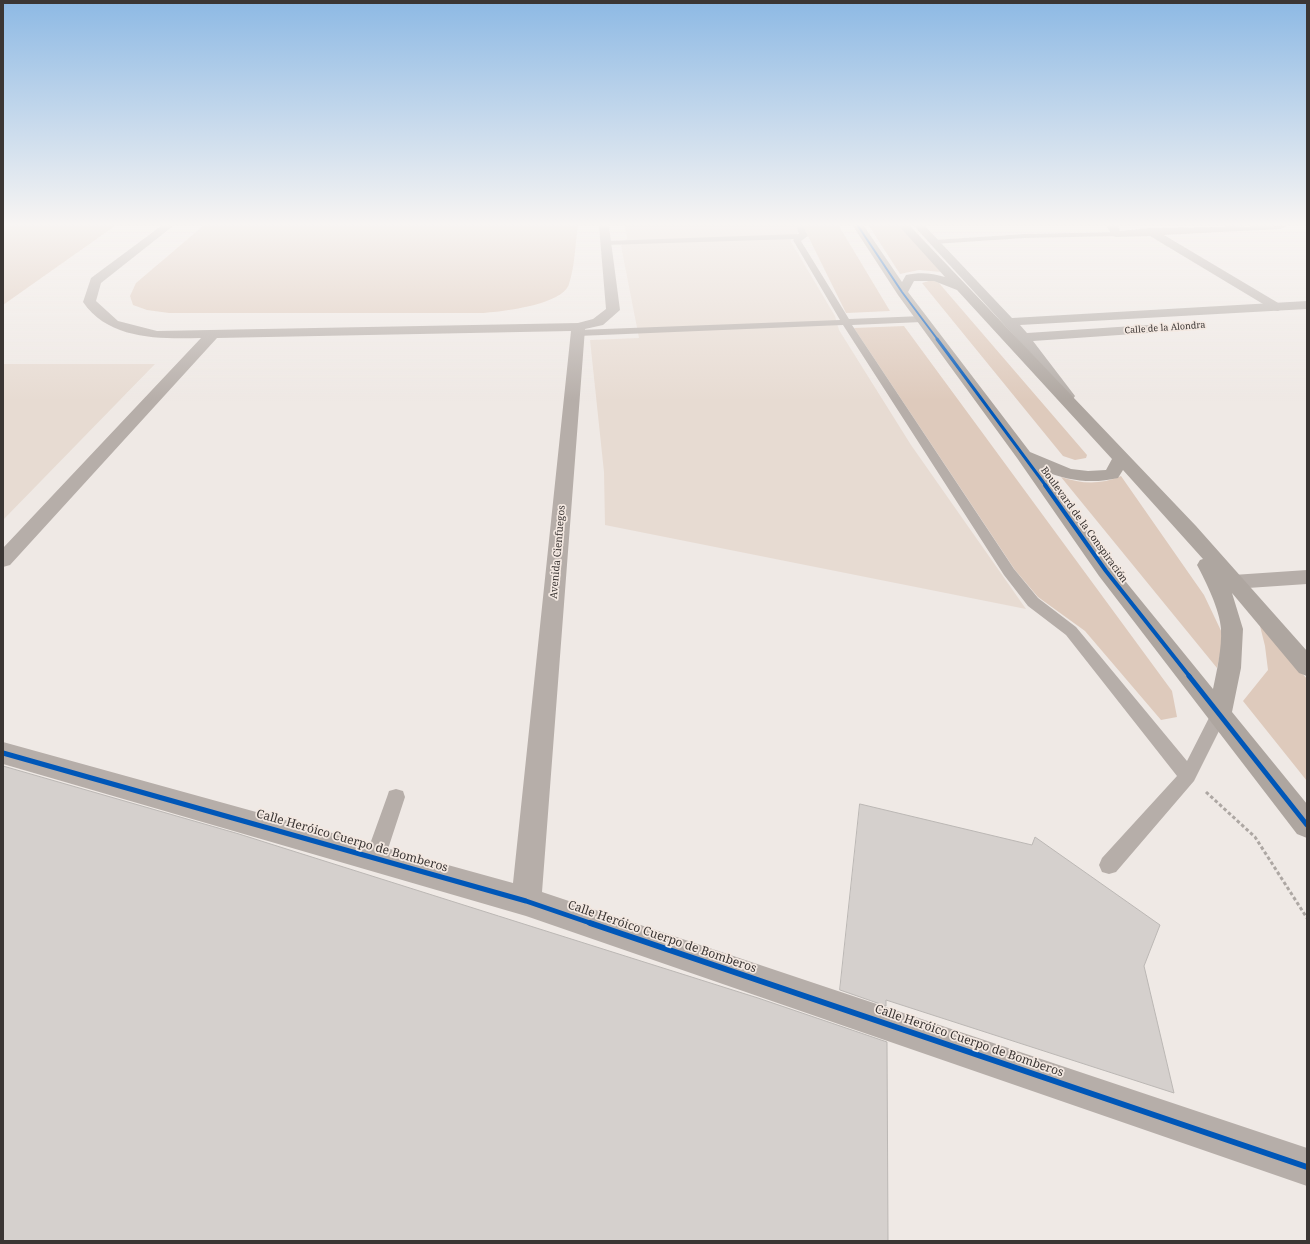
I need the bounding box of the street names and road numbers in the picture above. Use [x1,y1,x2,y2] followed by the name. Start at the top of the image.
[1124,320,1206,336] street label: Calle de la Alondra
[1038,465,1130,585] street label: Boulevard de la Conspiración
[548,505,568,599] street label: Avenida Cienfuegos
[255,807,449,875] street label: Calle Heróico Cuerpo de Bomberos
[566,898,758,976] street label: Calle Heróico Cuerpo de Bomberos
[873,1002,1065,1080] street label: Calle Heróico Cuerpo de Bomberos

